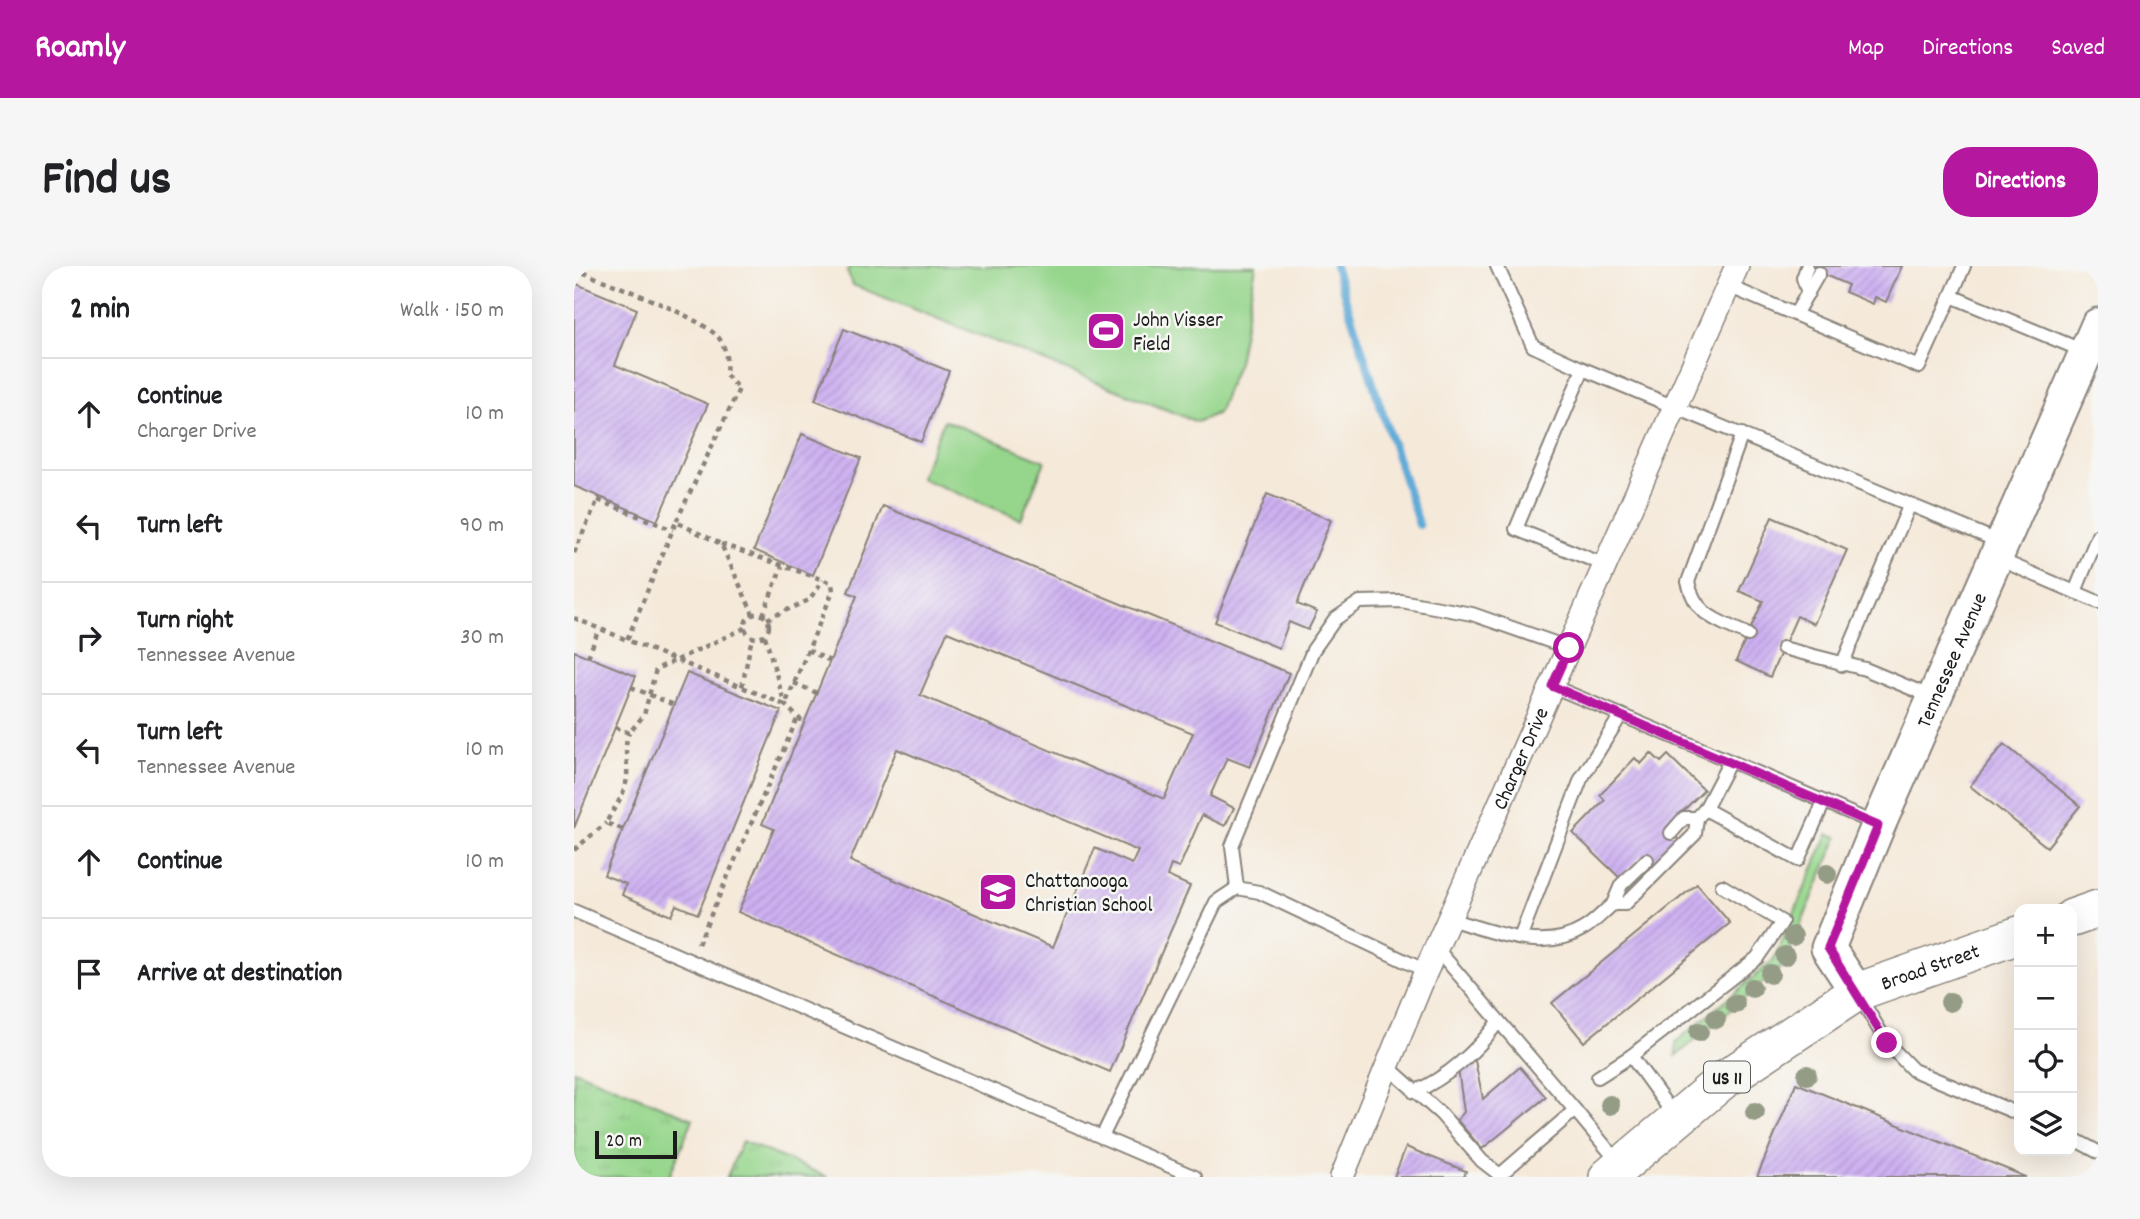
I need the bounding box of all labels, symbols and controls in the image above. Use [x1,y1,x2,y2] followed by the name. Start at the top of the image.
[35,26,125,73] text: Roamly
[1848,32,1884,66] text: Map
[1922,32,2013,66] text: Directions
[2051,32,2105,66] text: Saved
[42,147,171,217] text: Find us
[1943,147,2098,217] button: Directions
[70,290,130,333] text: 2 min
[400,295,504,328] text: Walk · 150 m
[1133,307,1223,361] place label: John Visser Field
[1085,310,1127,352] sports icon: John Visser Field
[137,379,222,416] text: Continue
[70,395,108,433] icon: ahead
[465,398,504,431] text: 10 m
[137,416,257,449] text: Charger Drive
[70,507,108,545] icon: left
[137,508,223,545] text: Turn left
[460,510,504,543] text: 90 m
[1911,589,1997,733] street label: Tennessee Avenue
[137,603,234,640] text: Turn right
[70,619,108,657] icon: right
[460,622,504,655] text: 30 m
[1553,632,1584,663] route start
[137,640,296,673] text: Tennessee Avenue
[1487,703,1558,815] street label: Charger Drive
[137,715,223,752] text: Turn left
[70,731,108,769] icon: left
[465,734,504,767] text: 10 m
[137,752,296,785] text: Tennessee Avenue
[70,843,108,881] icon: ahead
[137,844,222,881] text: Continue
[465,846,504,879] text: 10 m
[1025,868,1152,922] place label: Chattanooga Christian School
[977,871,1019,913] school or university icon: Chattanooga Christian School
[2014,904,2077,1156] map controls
[2014,904,2077,967] button: +
[1877,938,1985,1000] street label: Broad Street
[70,955,108,993] icon: arrive
[137,956,342,993] text: Arrive at destination
[2014,967,2077,1030] button: −
[1871,1027,1902,1058] route end
[2014,1030,2077,1093] button: locate
[1704,1062,1750,1092] road number: US 11
[2014,1093,2077,1156] button: layers
[595,1128,677,1160] scale bar
[606,1129,642,1156] text: 20 m

